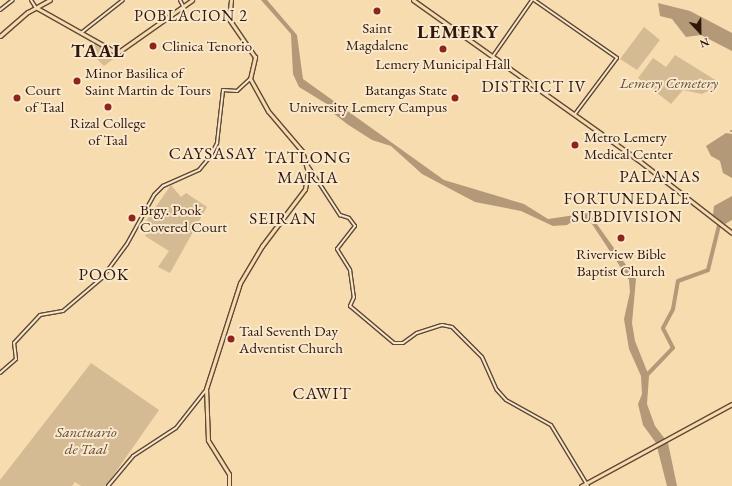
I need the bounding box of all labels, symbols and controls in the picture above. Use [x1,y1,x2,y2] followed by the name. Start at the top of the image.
[371,5,383,17] marker: Saint Magdalene
[134,6,248,26] district label: POBLACION 2
[680,12,720,52] north arrow
[346,18,408,53] place label: Saint Magdalene
[417,21,499,43] district label: LEMERY
[698,35,711,51] text: N
[162,37,252,55] place label: Clinica Tenorio
[71,40,125,62] district label: TAAL
[147,40,159,52] marker: Clinica Tenorio
[438,44,448,54] marker: Lemery Municipal Hall
[376,55,510,73] place label: Lemery Municipal Hall
[85,63,211,98] place label: Minor Basilica of Saint Martin de Tours
[620,74,718,92] park label: Lemery Cemetery
[72,76,82,86] marker: Minor Basilica of Saint Martin de Tours
[482,77,586,97] district label: DISTRICT IV
[25,80,64,115] place label: Court of Taal
[289,80,447,115] place label: Batangas State University Lemery Campus
[12,93,22,103] marker: Court of Taal
[450,93,460,103] marker: Batangas State University Lemery Campus
[103,102,113,112] marker: Rizal College of Taal
[70,113,146,148] place label: Rizal College of Taal
[584,127,673,162] place label: Metro Lemery Medical Center
[569,139,581,151] marker: Metro Lemery Medical Center
[169,144,257,164] district label: CAYSASAY
[264,148,352,188] district label: TATLONG MARIA
[619,167,701,187] district label: PALANAS
[564,189,690,227] district label: FORTUNEDALE SUBDIVISION
[140,200,227,235] place label: Brgy. Pook Covered Court
[249,209,317,229] district label: SEIRAN
[127,213,137,223] marker: Brgy. Pook Covered Court
[616,233,626,243] marker: Riverview Bible Baptist Church
[576,244,666,279] place label: Riverview Bible Baptist Church
[79,265,129,285] district label: POOK
[239,321,343,356] place label: Taal Seventh Day Adventist Church
[226,334,236,344] marker: Taal Seventh Day Adventist Church
[292,384,352,404] district label: CAWIT
[55,422,117,457] park label: Sanctuario de Taal

